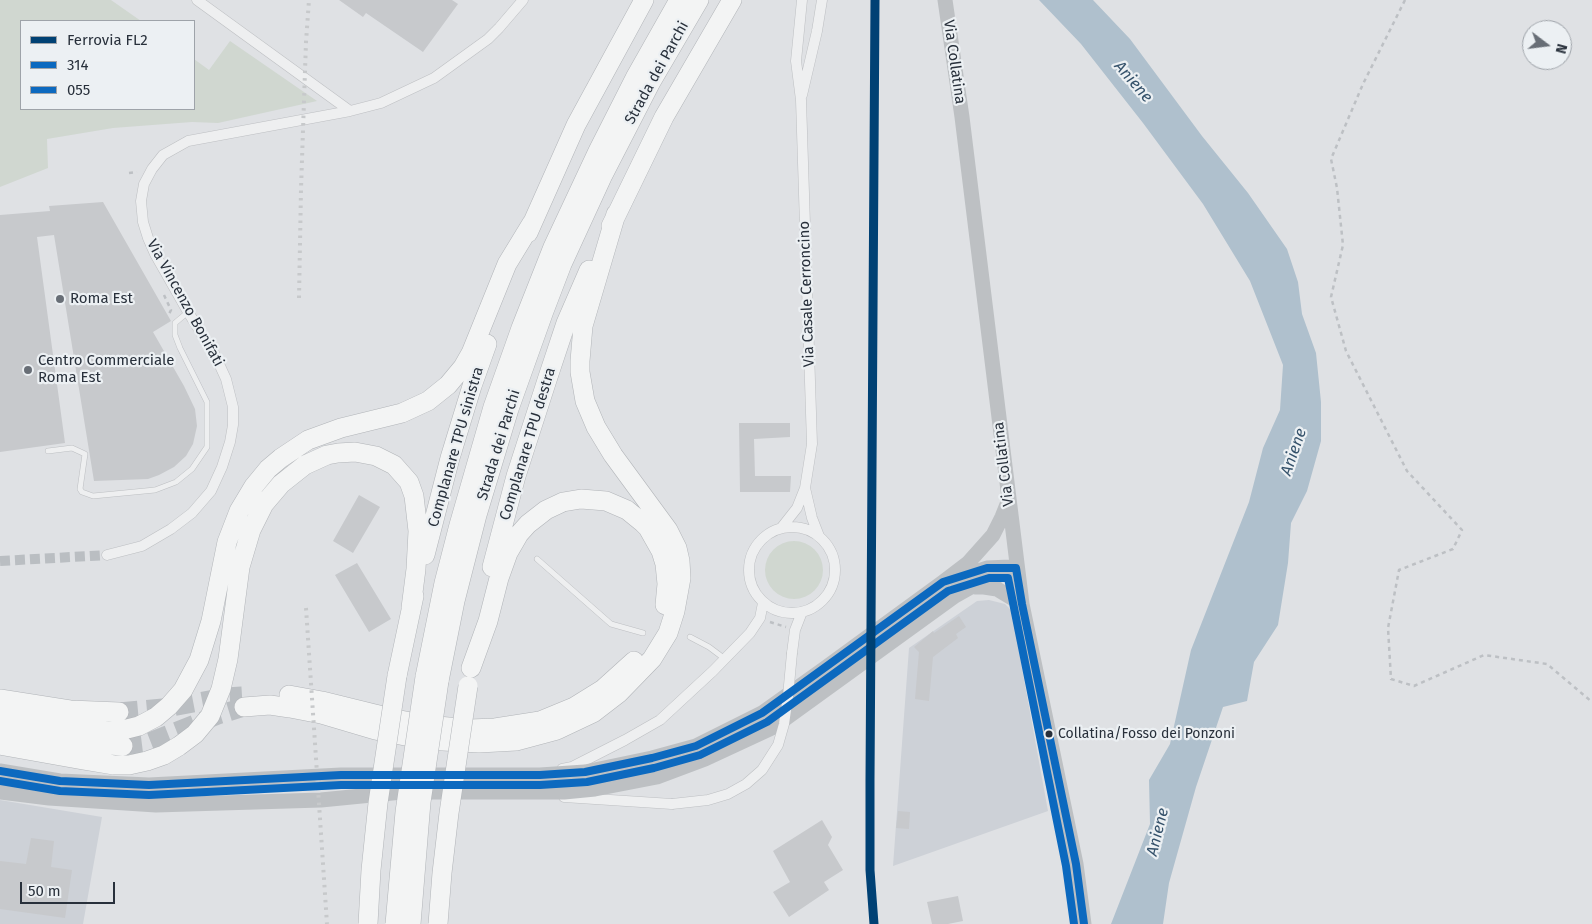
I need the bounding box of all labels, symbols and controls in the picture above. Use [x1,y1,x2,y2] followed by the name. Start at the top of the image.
[621,18,693,128] street label: Strada dei Parchi
[939,19,969,105] street label: Via Collatina
[20,20,195,110] legend
[1522,20,1572,70] north arrow
[67,31,148,49] text: Ferrovia FL2
[1552,42,1570,55] text: N
[67,56,89,74] text: 314
[1110,57,1156,107] water label: Aniene
[67,81,90,99] text: 055
[795,221,819,367] street label: Via Casale Cerroncino
[143,236,227,370] street label: Via Vincenzo Bonifati
[70,290,133,308] place label: Roma Est
[54,293,66,305] marker: Roma Est
[38,352,175,387] place label: Centro Commerciale Roma Est
[22,364,34,376] marker: Centro Commerciale Roma Est
[424,365,488,529] street label: Complanare TPU sinistra
[496,365,560,523] street label: Complanare TPU destra
[474,387,524,503] street label: Strada dei Parchi
[990,421,1018,507] street label: Via Collatina
[1277,426,1311,478] water label: Aniene
[1058,726,1235,742] place label: Collatina/Fosso dei Ponzoni
[1044,729,1054,739] marker: Collatina/Fosso dei Ponzoni
[1143,806,1173,858] water label: Aniene
[22,872,118,904] scale bar
[28,882,61,900] text: 50 m

